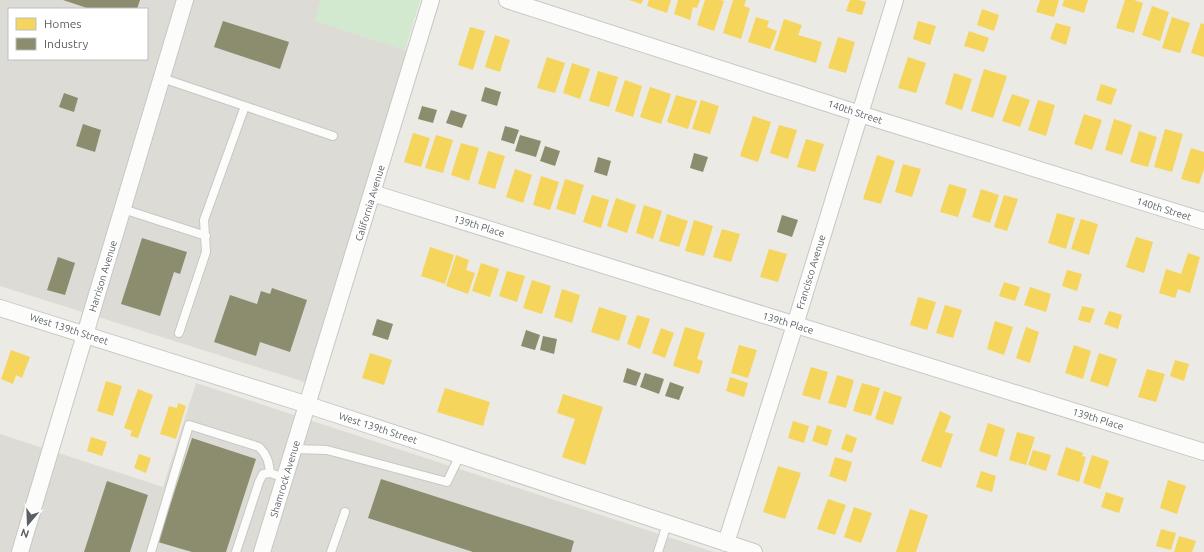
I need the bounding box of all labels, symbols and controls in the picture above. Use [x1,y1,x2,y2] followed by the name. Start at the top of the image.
[8,8,148,60] legend
[44,17,82,30] text: Homes
[44,37,89,50] text: Industry
[826,98,884,126] street label: 140th Street
[353,164,387,242] street label: California Avenue
[1135,195,1193,223] street label: 140th Street
[452,213,506,239] street label: 139th Place
[794,233,828,311] street label: Francisco Avenue
[87,239,119,313] street label: Harrison Avenue
[761,310,815,336] street label: 139th Place
[28,311,110,347] street label: West 139th Street
[1071,406,1125,432] street label: 139th Place
[337,410,419,446] street label: West 139th Street
[268,439,302,519] street label: Shamrock Avenue
[8,504,48,544] north arrow
[19,526,31,540] text: N

